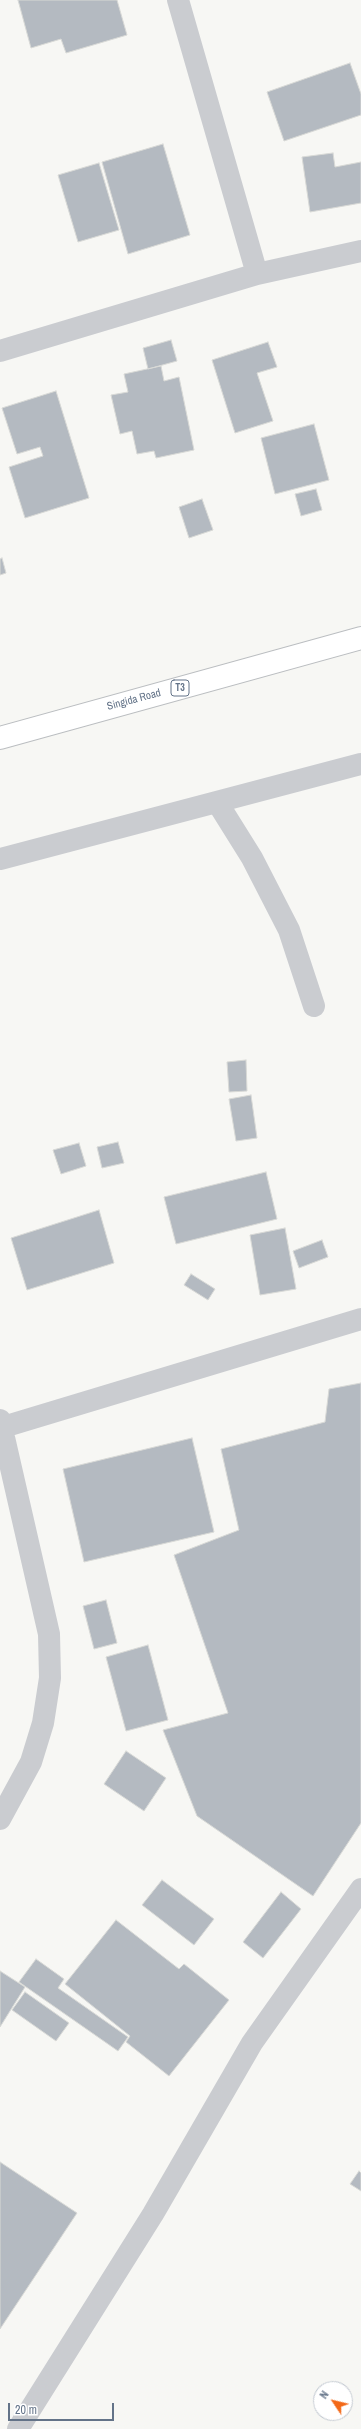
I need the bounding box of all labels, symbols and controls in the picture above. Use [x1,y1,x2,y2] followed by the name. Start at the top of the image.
[171,680,189,696] road number: T3
[106,686,162,714] street label: Singida Road
[313,2381,353,2421] north arrow
[316,2388,332,2401] text: N
[10,2395,116,2421] scale bar
[15,2402,37,2418] text: 20 m

